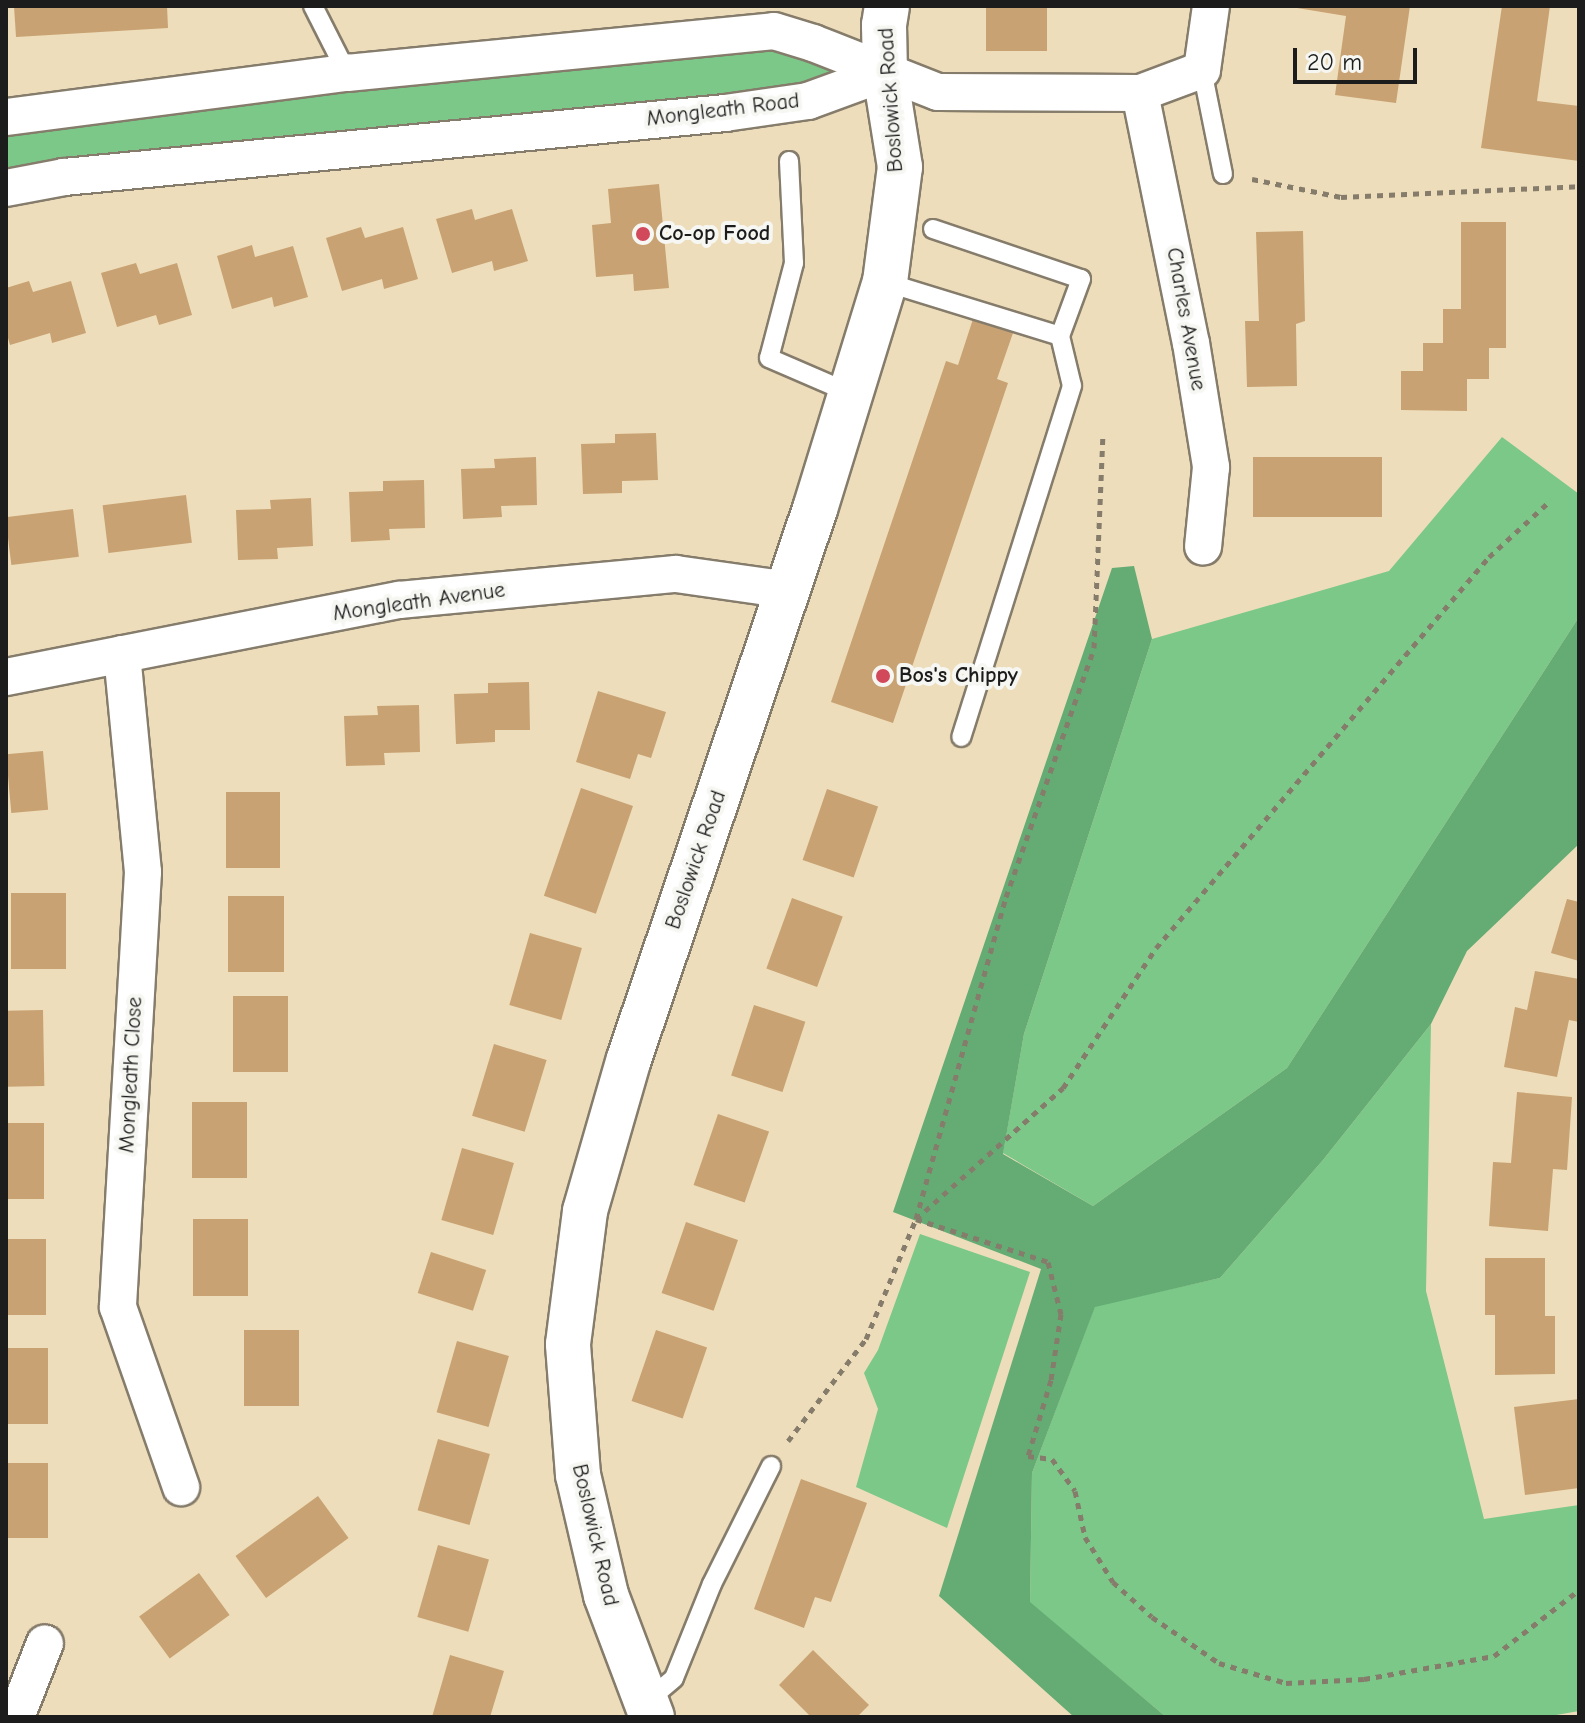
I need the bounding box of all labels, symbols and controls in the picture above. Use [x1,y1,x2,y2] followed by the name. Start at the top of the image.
[873,27,909,173] street label: Boslowick Road
[1297,32,1421,82] scale bar
[1307,48,1362,76] text: 20 m
[645,88,801,132] street label: Mongleath Road
[659,221,770,247] place label: Co-op Food
[634,225,652,243] marker: Co-op Food
[1160,245,1212,393] street label: Charles Avenue
[331,577,507,627] street label: Mongleath Avenue
[899,663,1018,689] place label: Bos's Chippy
[874,667,892,685] marker: Bos's Chippy
[660,787,732,933] street label: Boslowick Road
[114,996,148,1154] street label: Mongleath Close
[566,1461,624,1609] street label: Boslowick Road

